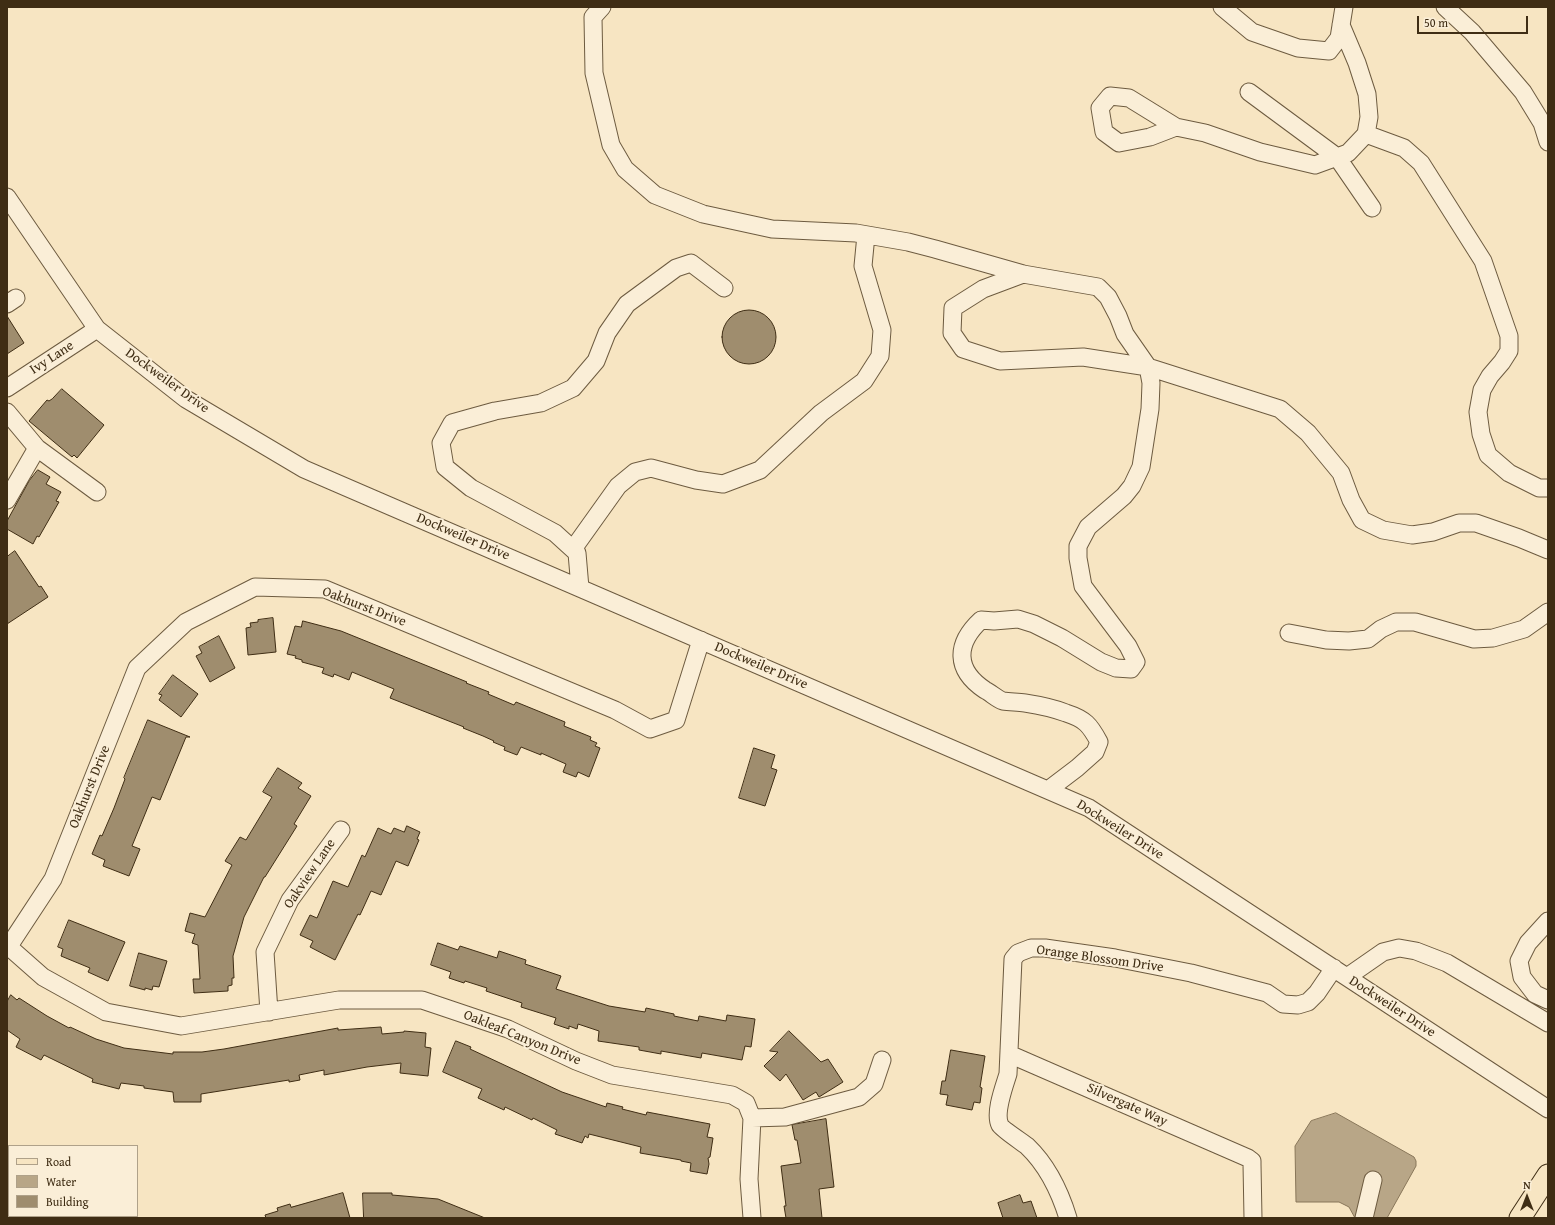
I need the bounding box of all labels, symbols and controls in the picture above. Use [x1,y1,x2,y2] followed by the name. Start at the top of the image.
[1419,8,1530,34] scale bar
[1424,14,1448,31] text: 50 m
[27,338,77,378] street label: Ivy Lane
[122,345,212,417] street label: Dockweiler Drive
[414,510,512,564] street label: Dockweiler Drive
[320,583,408,631] street label: Oakhurst Drive
[712,639,810,693] street label: Dockweiler Drive
[66,743,114,831] street label: Oakhurst Drive
[1073,796,1167,864] street label: Dockweiler Drive
[281,836,339,912] street label: Oakview Lane
[1035,942,1165,976] street label: Orange Blossom Drive
[1346,973,1438,1041] street label: Dockweiler Drive
[461,1007,583,1069] street label: Oakleaf Canyon Drive
[1084,1080,1170,1130] street label: Silvergate Way
[8,1145,138,1217] legend
[46,1153,71,1170] text: Road
[46,1173,76,1190] text: Water
[1507,1177,1547,1217] north arrow
[1523,1177,1531,1193] text: N
[46,1193,89,1210] text: Building

